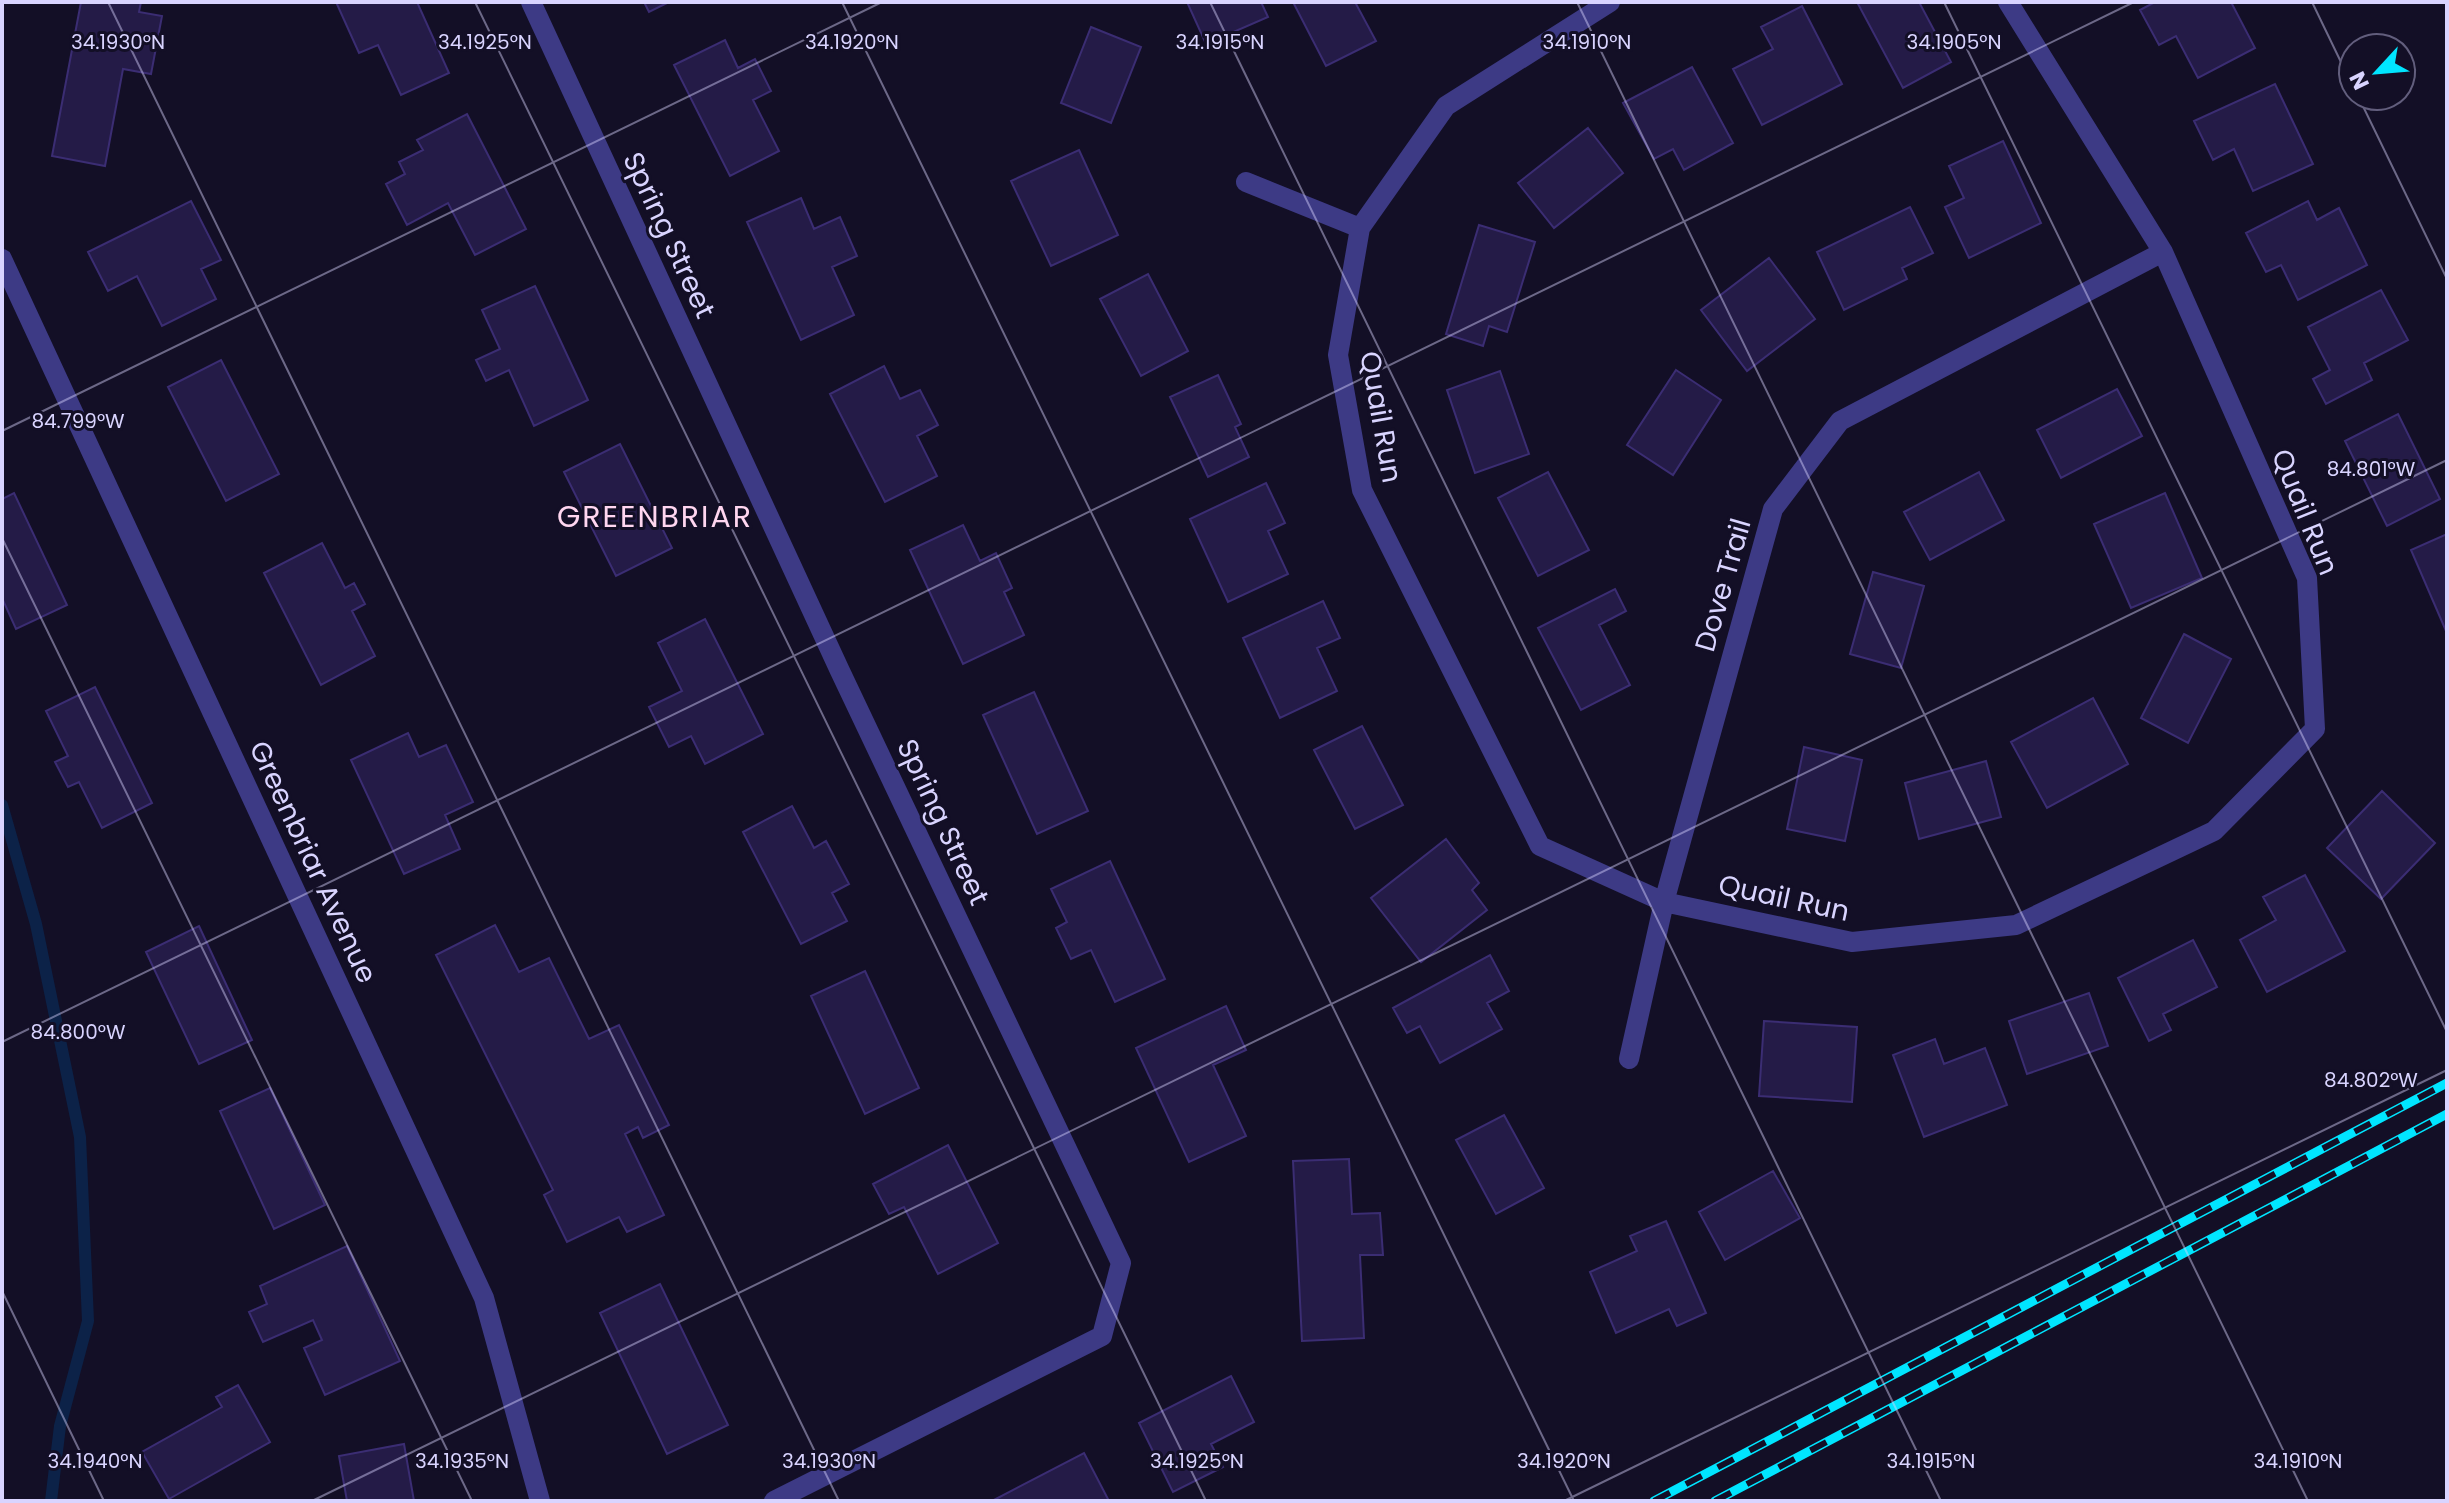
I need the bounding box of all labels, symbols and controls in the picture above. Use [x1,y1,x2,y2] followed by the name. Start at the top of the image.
[71,28,165,56] text: 34.1930°N
[438,28,532,56] text: 34.1925°N
[805,28,899,56] text: 34.1920°N
[1176,28,1264,56] text: 34.1915°N
[1543,28,1631,56] text: 34.1910°N
[1907,28,2001,56] text: 34.1905°N
[2337,32,2417,112] north arrow
[2342,66,2377,95] text: N
[613,146,725,324] street label: Spring Street
[1350,348,1412,486] street label: Quail Run
[31,407,125,435] text: 84.799°W
[2262,443,2348,581] street label: Quail Run
[2327,455,2416,483] text: 84.801°W
[557,495,753,538] district label: GREENBRIAR
[1685,514,1761,656] street label: Dove Trail
[887,733,999,911] street label: Spring Street
[240,735,386,989] street label: Greenbriar Avenue
[1715,865,1853,931] street label: Quail Run
[31,1018,126,1046] text: 84.800°W
[2324,1066,2418,1094] text: 84.802°W
[48,1447,142,1475] text: 34.1940°N
[415,1447,509,1475] text: 34.1935°N
[782,1447,876,1475] text: 34.1930°N
[1150,1447,1244,1475] text: 34.1925°N
[1517,1447,1611,1475] text: 34.1920°N
[1887,1447,1975,1475] text: 34.1915°N
[2254,1447,2342,1475] text: 34.1910°N

